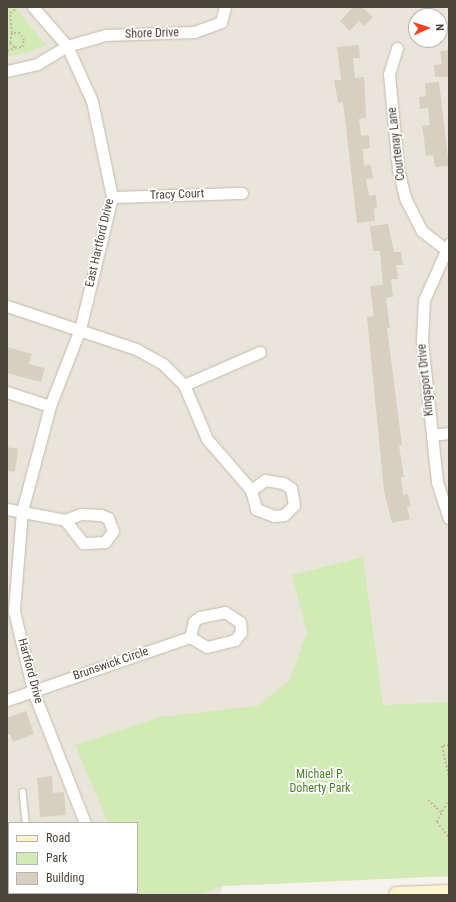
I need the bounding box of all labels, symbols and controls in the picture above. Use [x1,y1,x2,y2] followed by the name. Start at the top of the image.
[408,8,448,48] north arrow
[433,24,446,31] text: N
[125,26,179,42] street label: Shore Drive
[385,106,409,182] street label: Courtenay Lane
[150,187,204,203] street label: Tracy Court
[83,197,117,289] street label: East Hartford Drive
[415,343,437,417] street label: Kingsport Drive
[14,637,46,705] street label: Hartford Drive
[72,644,150,684] street label: Brunswick Circle
[290,768,350,796] park label: Michael P. Doherty Park
[8,822,138,894] legend
[46,831,70,845] text: Road
[46,851,67,865] text: Park
[46,871,84,885] text: Building

